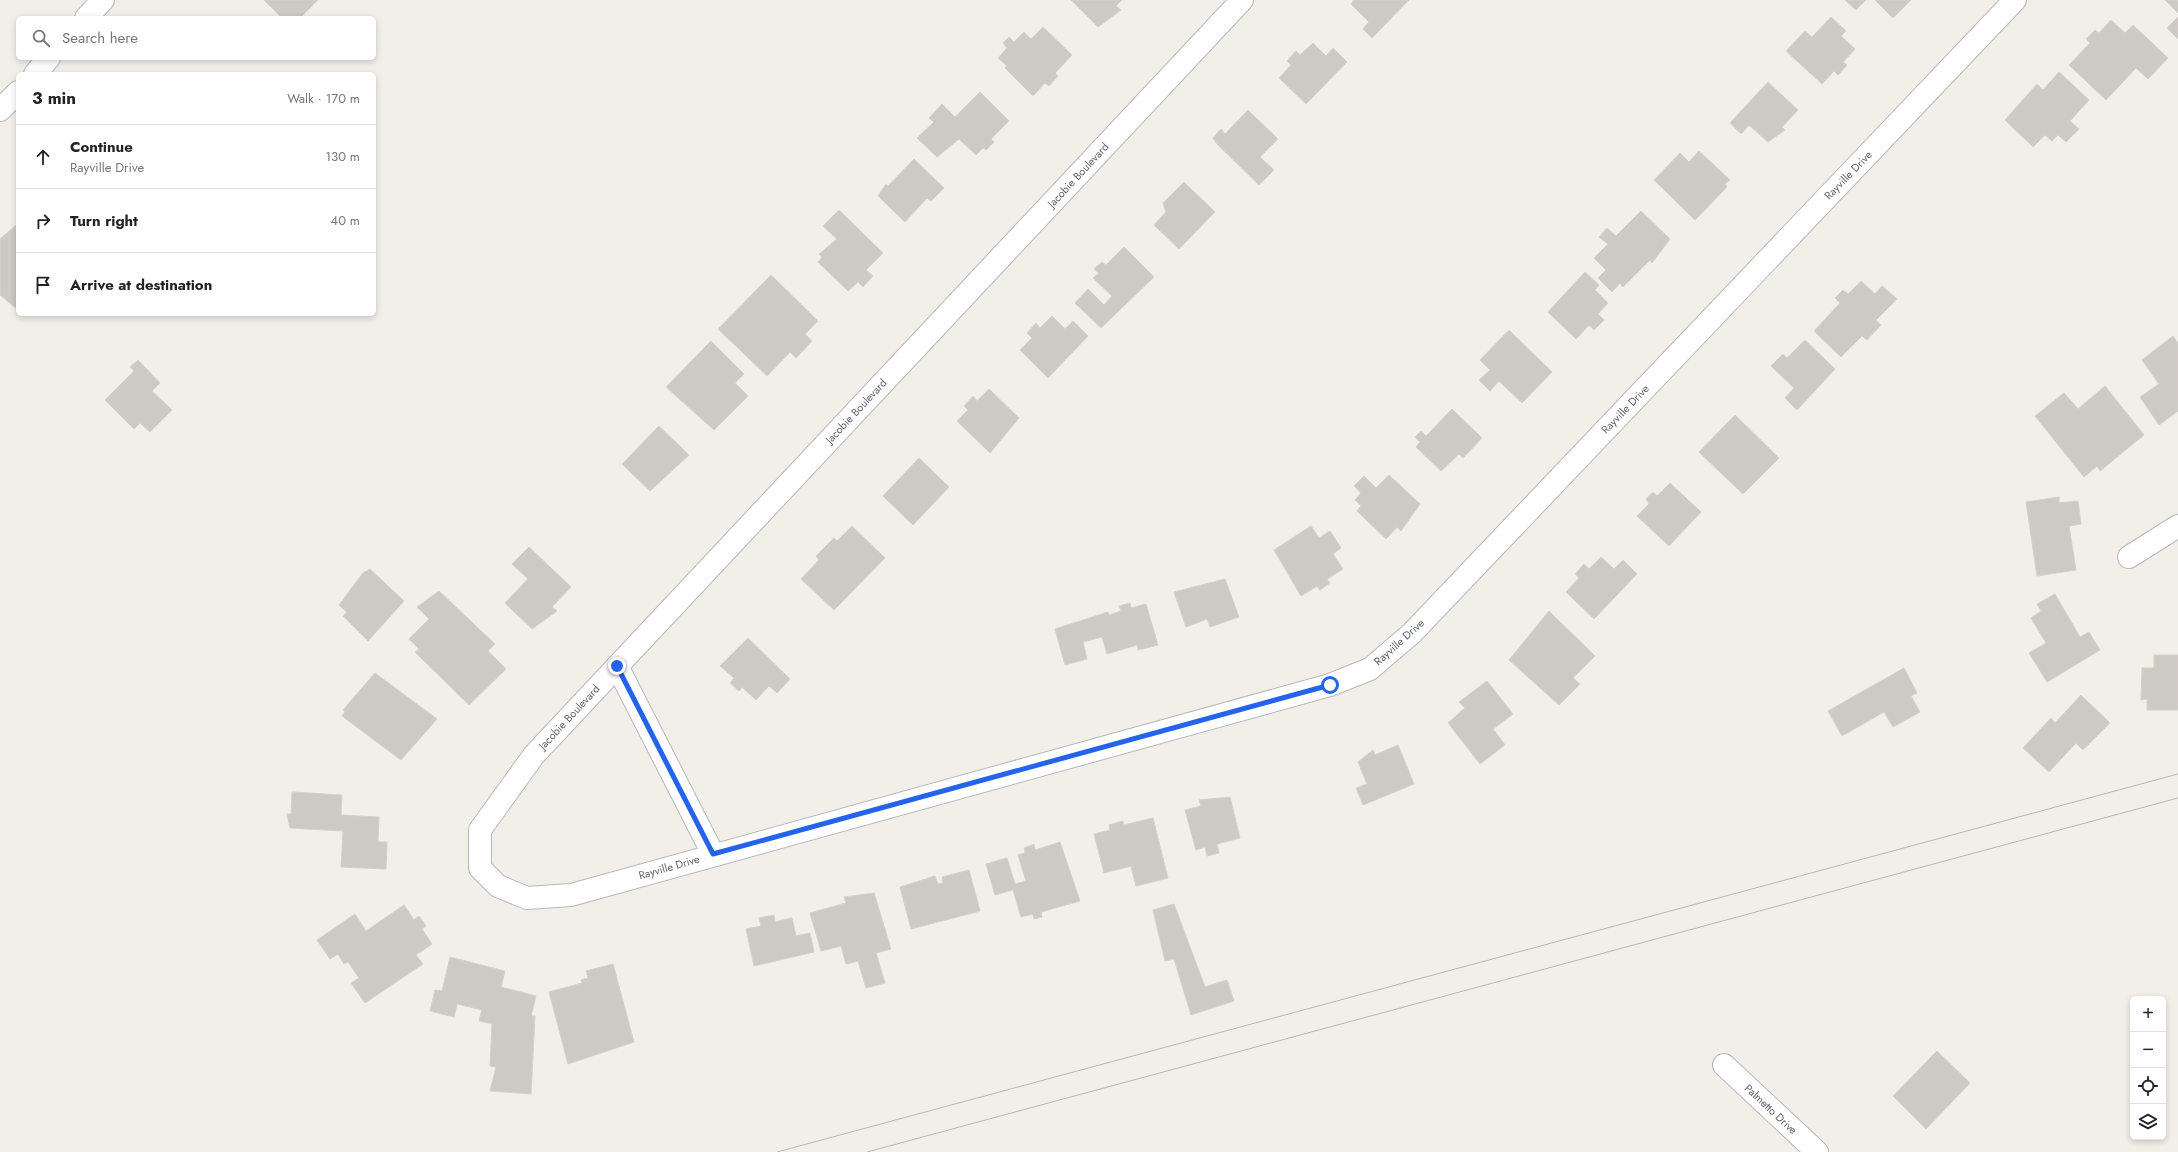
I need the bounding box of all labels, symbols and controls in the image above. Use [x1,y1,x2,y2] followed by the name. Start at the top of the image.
[16,16,376,60] search box
[30,27,52,49] icon: search
[62,27,138,49] text: Search here
[32,86,76,110] text: 3 min
[287,89,360,108] text: Walk · 170 m
[70,136,133,158] text: Continue
[1042,139,1112,212] street label: Jacobie Boulevard
[32,146,54,168] icon: ahead
[325,147,360,166] text: 130 m
[1820,147,1876,203] street label: Rayville Drive
[70,158,144,177] text: Rayville Drive
[32,210,54,232] icon: right
[70,210,138,232] text: Turn right
[331,211,360,230] text: 40 m
[32,274,54,296] icon: arrive
[70,274,212,296] text: Arrive at destination
[820,375,890,448] street label: Jacobie Boulevard
[1597,381,1653,437] street label: Rayville Drive
[1370,615,1428,669] street label: Rayville Drive
[608,657,626,675] route end
[1321,676,1339,694] route start
[533,681,603,754] street label: Jacobie Boulevard
[637,851,702,883] street label: Rayville Drive
[2130,996,2166,1140] map controls
[2130,996,2166,1032] button: +
[2130,1032,2166,1068] button: −
[2130,1068,2166,1104] button: locate
[1741,1080,1801,1138] street label: Palmetto Drive
[2130,1104,2166,1140] button: layers

